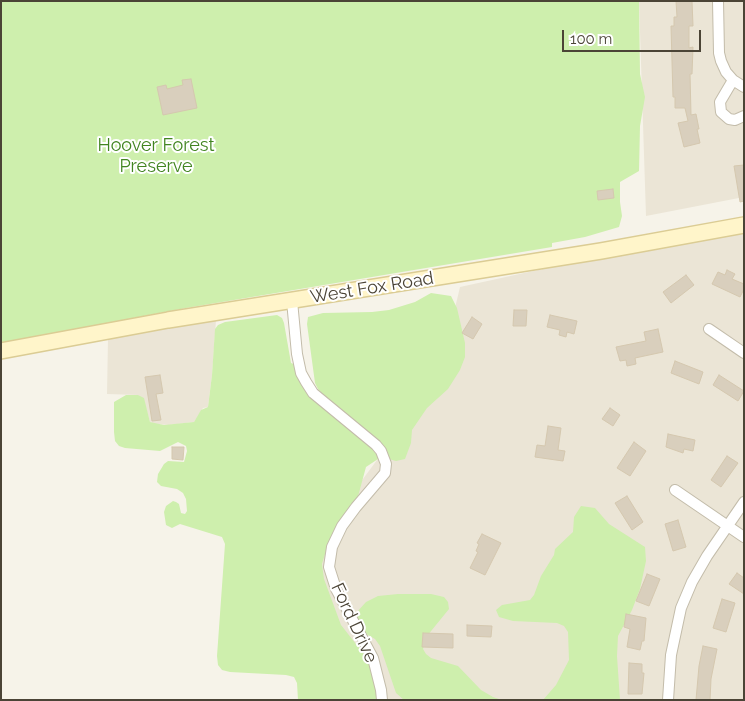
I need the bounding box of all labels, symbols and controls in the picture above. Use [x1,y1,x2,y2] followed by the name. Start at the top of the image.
[565,20,704,52] scale bar
[570,30,612,48] text: 100 m
[97,135,215,178] park label: Hoover Forest Preserve
[309,268,435,308] street label: West Fox Road
[326,580,382,666] street label: Ford Drive

